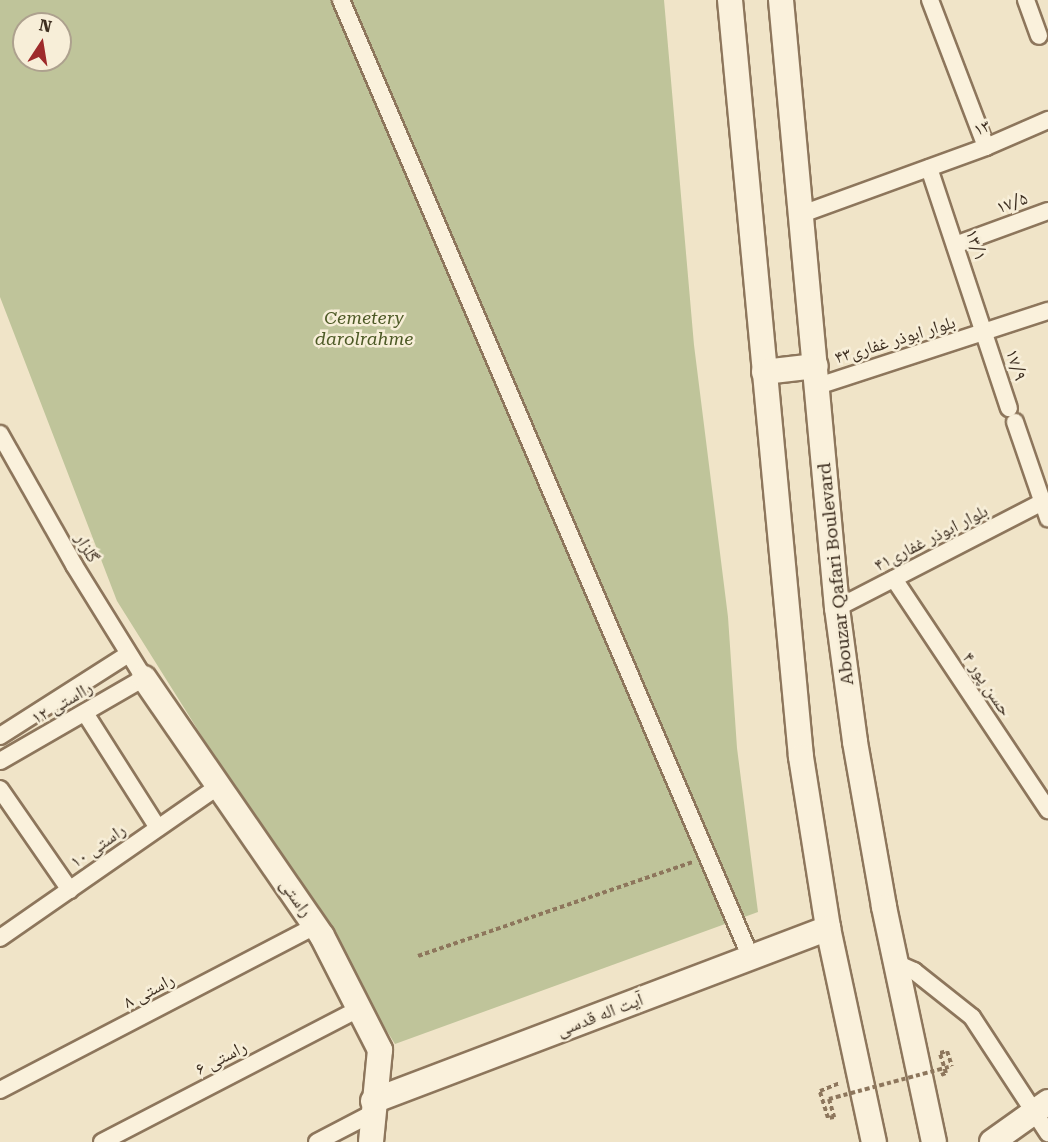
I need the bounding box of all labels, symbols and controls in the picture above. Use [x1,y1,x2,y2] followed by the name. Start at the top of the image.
[12,12,72,72] north arrow
[37,15,53,36] text: N
[970,115,994,141] street label: ۱۳
[993,187,1031,219] street label: ۱۷/۵
[961,226,991,264] street label: ۱۳/۱
[315,308,413,350] park label: Cemetery darolrahme
[832,311,958,369] street label: بلوار ابوذر غفاری۴۳
[1001,347,1031,383] street label: ۱۷/۹
[814,462,858,686] street label: Abouzar Qafari Boulevard
[870,500,992,576] street label: بلوار ابوذر غفاری۴۱
[70,529,104,567] street label: گلزار
[958,648,1016,720] street label: ۴ حسن پور
[28,677,96,729] street label: ۱۲ رااستی
[66,819,130,873] street label: راستی ۱۰
[275,875,317,921] street label: راستی
[120,969,178,1013] street label: راستی ۸
[554,989,646,1041] street label: آیت اله قدسی
[192,1036,250,1080] street label: راستی ۶

